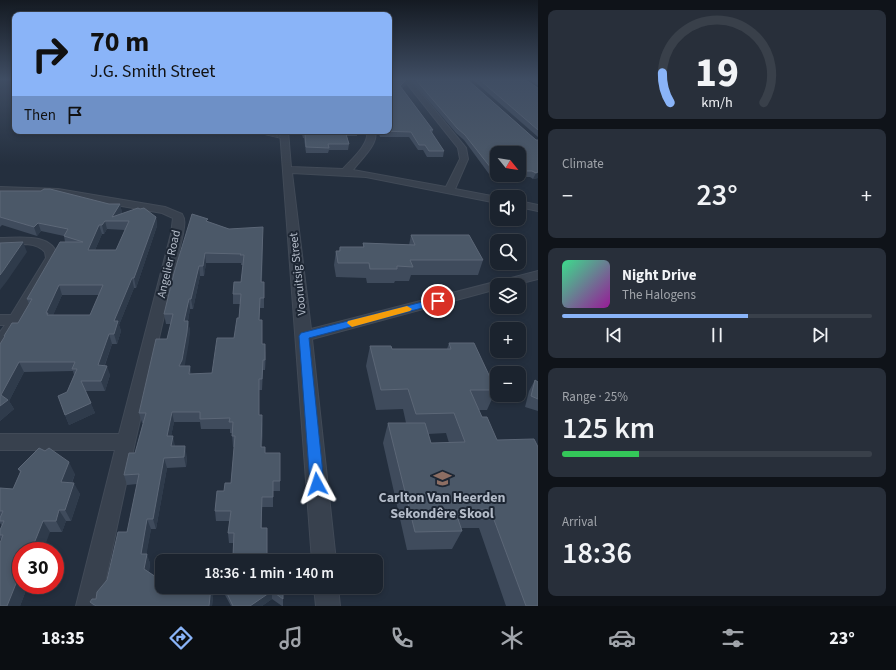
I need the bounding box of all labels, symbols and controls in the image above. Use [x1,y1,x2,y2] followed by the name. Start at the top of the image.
[90,22,149,62] text: 70 m
[24,28,76,80] icon: right
[695,42,739,102] text: 19
[90,59,215,84] text: J.G. Smith Street
[701,91,733,112] text: km/h
[64,104,86,126] icon: arrive
[24,105,56,126] text: Then
[490,146,526,182] north arrow
[490,146,526,402] map controls
[562,155,604,173] text: Climate
[696,174,738,217] text: 23°
[562,180,573,212] text: −
[861,180,872,212] text: +
[490,190,526,226] button: sound
[153,228,185,300] street label: Angelier Road
[285,232,311,316] street label: Vooruitsig Street
[490,234,526,270] button: search
[622,265,697,286] text: Night Drive
[490,278,526,314] button: layers
[421,284,455,318] pin
[622,286,696,304] text: The Halogens
[427,290,449,312] icon: arrive
[490,322,526,358] button: +
[603,324,625,346] icon: previous
[706,324,728,346] icon: pause
[809,324,831,346] icon: next
[490,366,526,402] button: −
[562,388,628,406] text: Range · 25%
[562,407,655,450] text: 125 km
[296,463,338,505] position arrow
[432,468,452,488] school or university icon: Carlton Van Heerden Sekondêre Skool
[379,488,505,524] place label: Carlton Van Heerden Sekondêre Skool
[562,513,597,531] text: Arrival
[562,532,632,575] text: 18:36
[12,542,64,594] speed limit sign: 30
[204,563,334,584] text: 18:36 · 1 min · 140 m
[167,624,195,652] icon: directions
[277,624,305,652] icon: music
[388,624,416,652] icon: phone
[498,624,526,652] icon: climate
[608,624,636,652] icon: car
[719,624,747,652] icon: filters
[41,626,85,651] text: 18:35
[829,626,855,651] text: 23°

